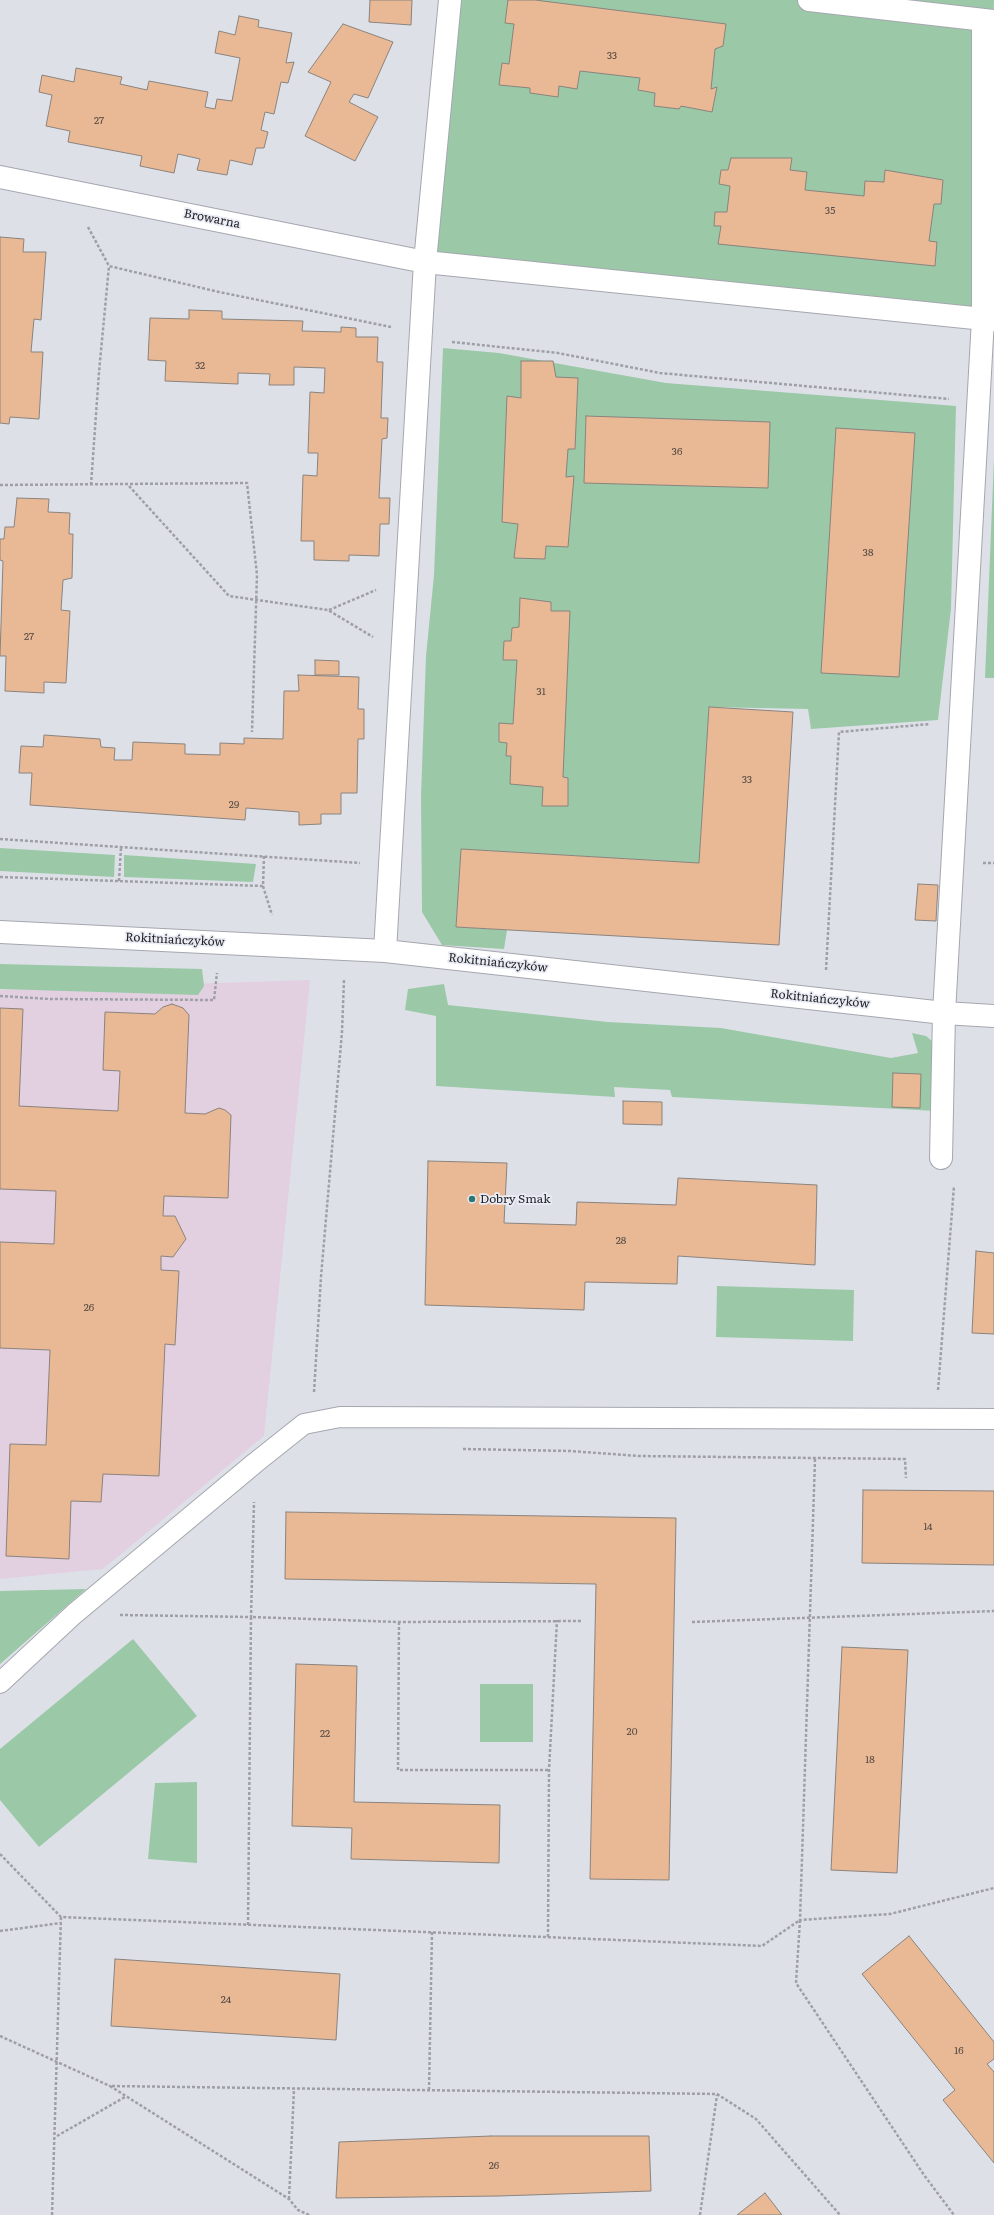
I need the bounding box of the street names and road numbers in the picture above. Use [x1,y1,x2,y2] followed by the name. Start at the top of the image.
[183,206,241,232] street label: Browarna
[125,930,225,950] street label: Rokitniańczyków
[448,951,548,975] street label: Rokitniańczyków
[770,987,870,1011] street label: Rokitniańczyków

